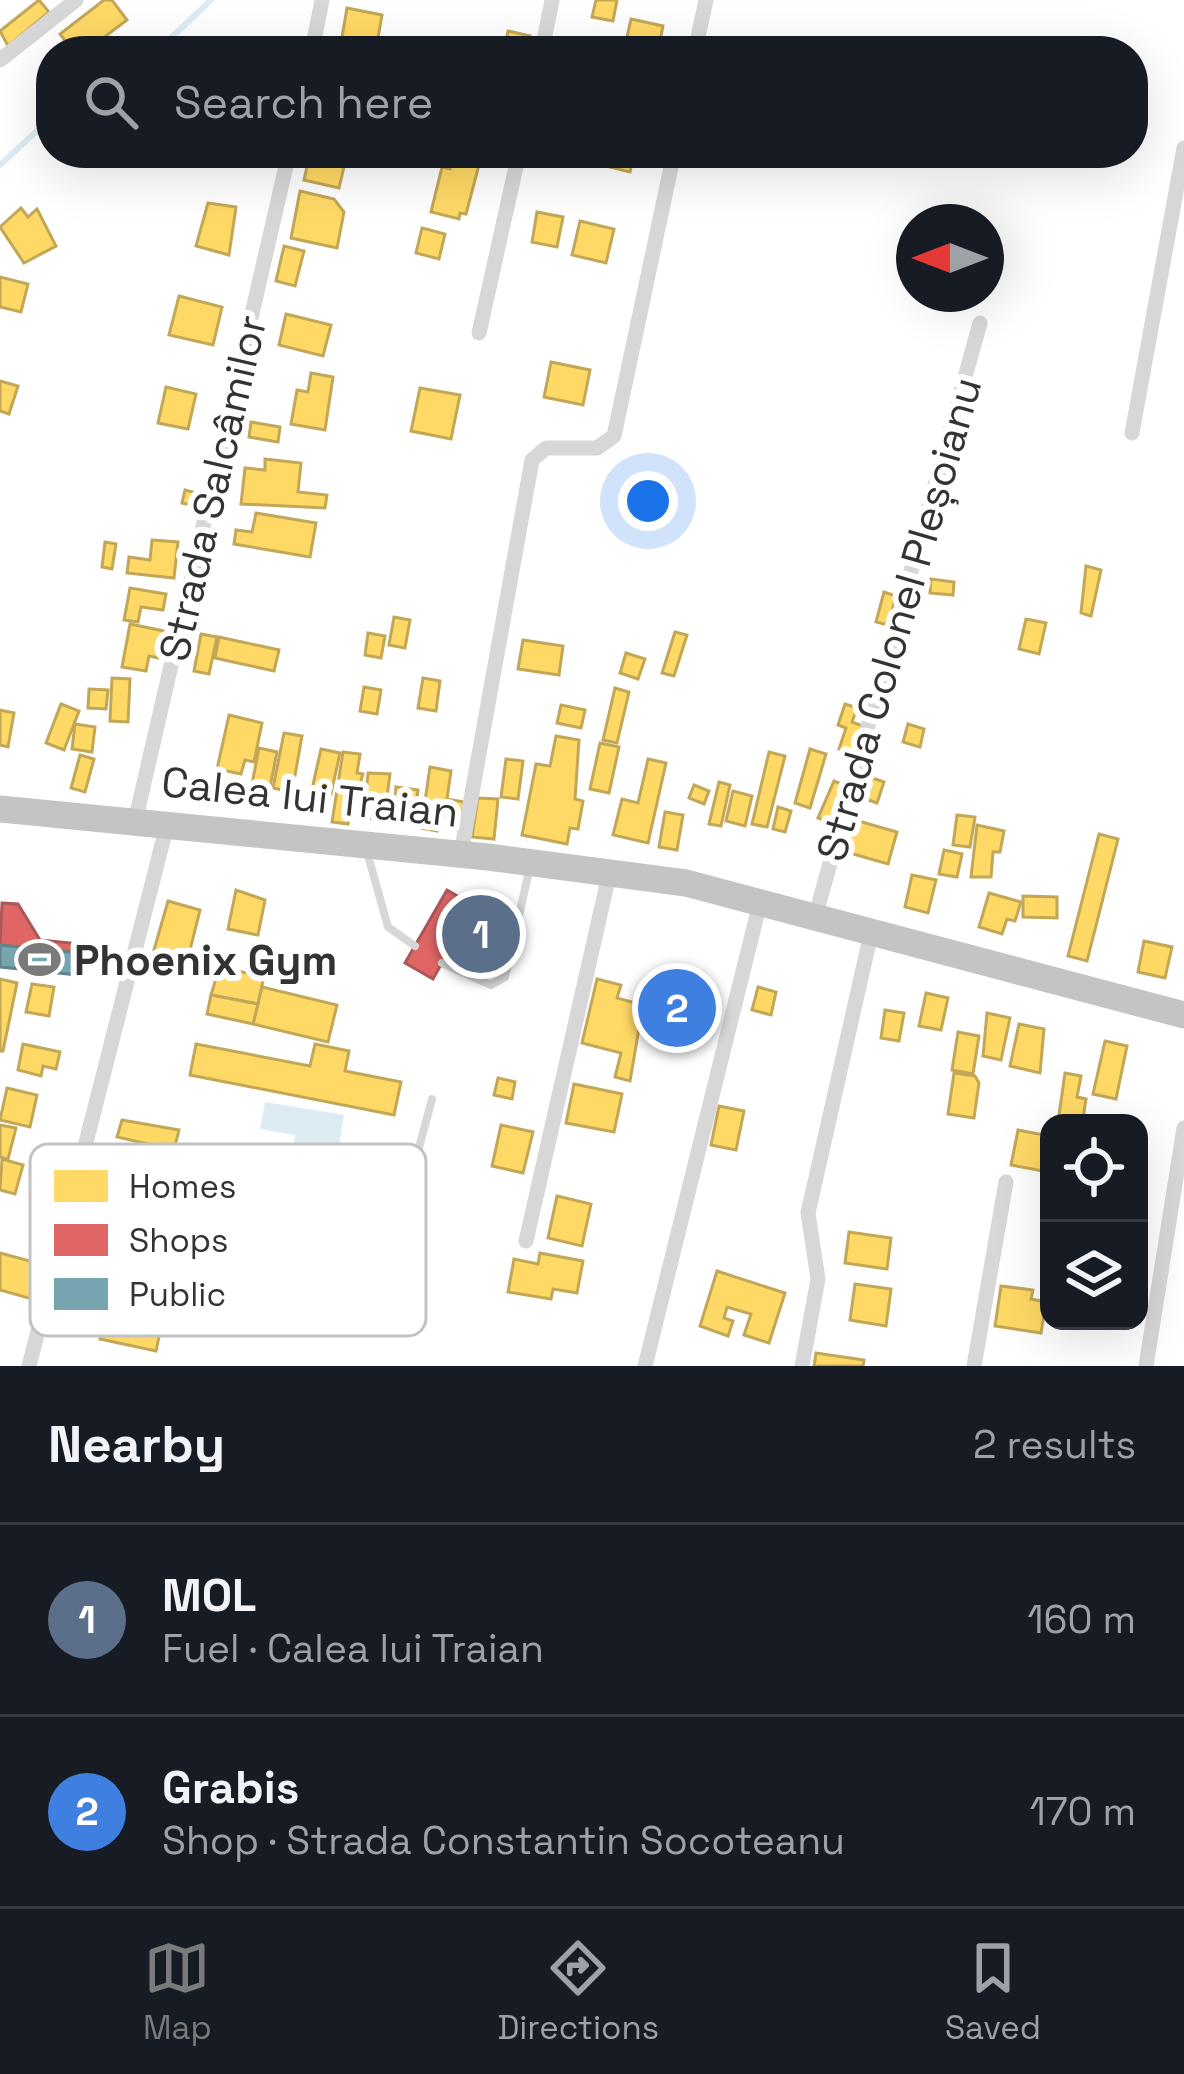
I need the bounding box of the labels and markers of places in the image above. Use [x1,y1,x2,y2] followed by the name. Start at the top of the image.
[442,889,520,979] pin: 1
[74,934,337,987] place label: Phoenix Gym
[17,937,63,983] sports icon: Phoenix Gym
[638,963,716,1053] pin: 2

